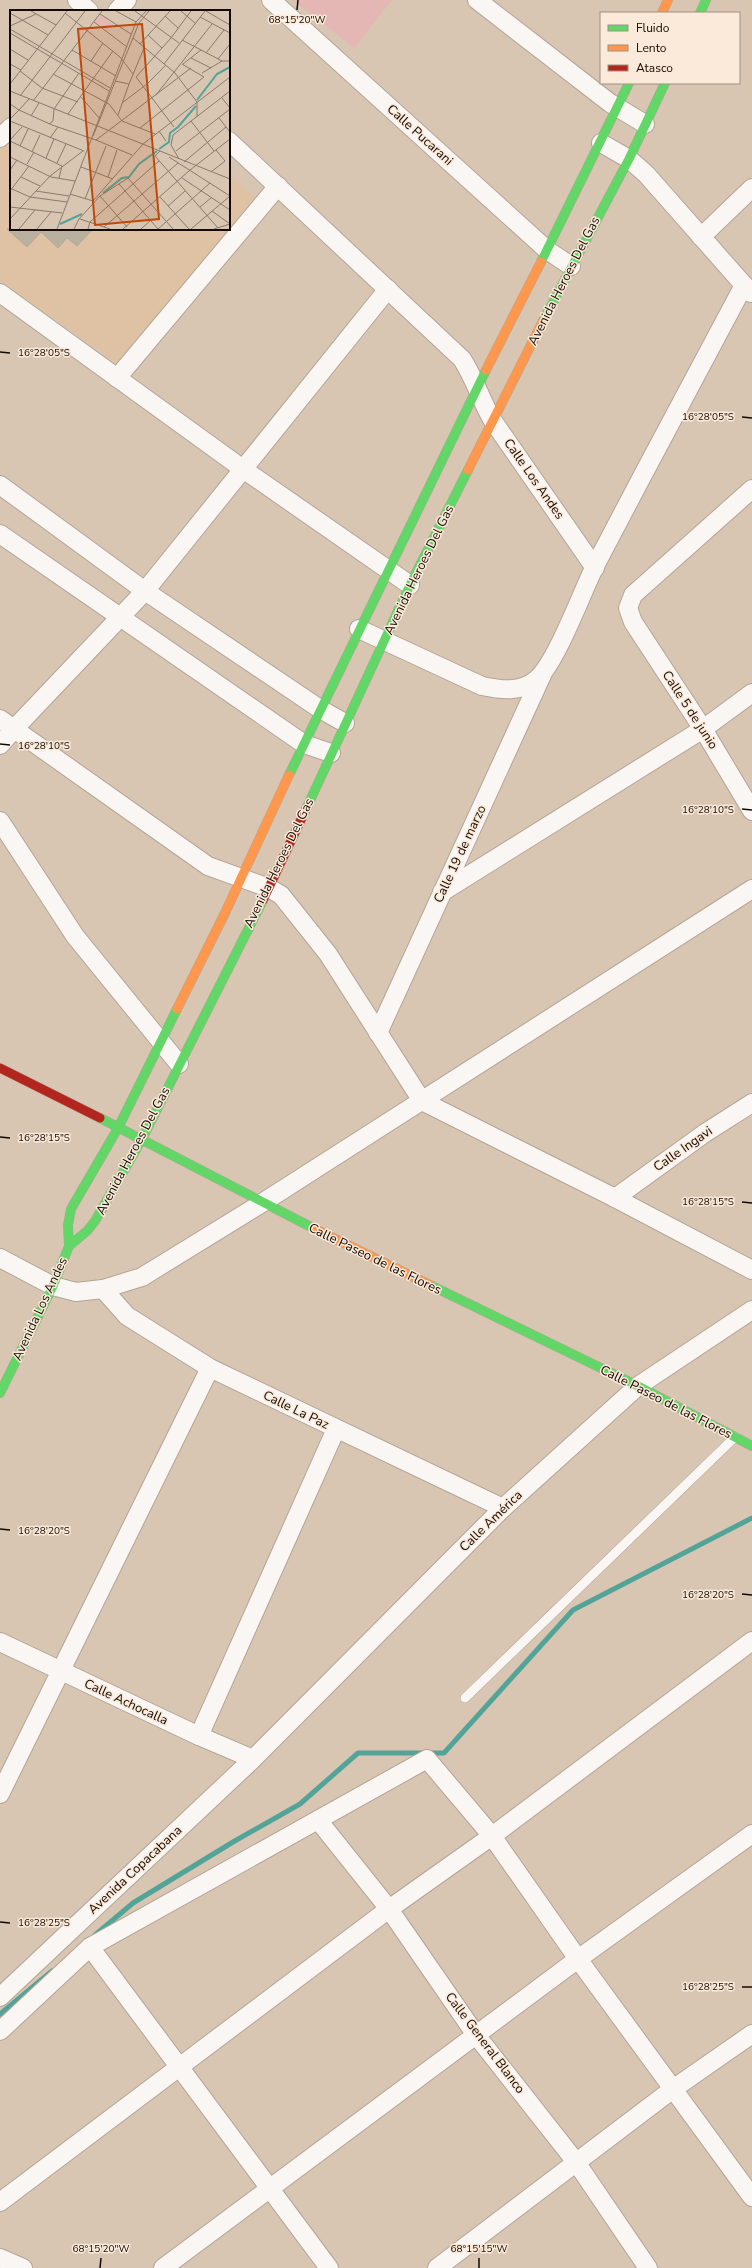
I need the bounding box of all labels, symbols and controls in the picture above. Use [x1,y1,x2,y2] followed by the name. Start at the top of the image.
[10,10,230,230] inset map
[600,12,740,84] legend
[269,13,325,27] text: 68°15'20"W
[636,20,670,36] text: Fluido
[636,40,667,56] text: Lento
[636,60,673,76] text: Atasco
[383,100,457,170] street label: Calle Pucarani
[524,214,604,348] street label: Avenida Heroes Del Gas
[18,346,70,360] text: 16°28'05"S
[682,410,734,424] text: 16°28'05"S
[499,435,569,523] street label: Calle Los Andes
[380,502,458,638] street label: Avenida Heroes Del Gas
[658,667,722,753] street label: Calle 5 de junio
[18,739,70,753] text: 16°28'10"S
[240,795,318,931] street label: Avenida Heroes Del Gas
[429,802,491,906] street label: Calle 19 de marzo
[682,803,734,817] text: 16°28'10"S
[92,1084,174,1218] street label: Avenida Heroes Del Gas
[650,1122,716,1176] street label: Calle Ingavi
[18,1131,70,1145] text: 16°28'15"S
[682,1195,734,1209] text: 16°28'15"S
[305,1219,445,1299] street label: Calle Paseo de las Flores
[8,1254,72,1364] street label: Avenida Los Andes
[597,1361,735,1443] street label: Calle Paseo de las Flores
[260,1386,332,1434] street label: Calle La Paz
[455,1486,527,1556] street label: Calle América
[18,1524,70,1538] text: 16°28'20"S
[682,1588,734,1602] text: 16°28'20"S
[81,1675,171,1729] street label: Calle Achocalla
[84,1822,186,1918] street label: Avenida Copacabana
[18,1916,70,1930] text: 16°28'25"S
[682,1980,734,1994] text: 16°28'25"S
[441,1989,529,2097] street label: Calle General Blanco
[73,2242,129,2256] text: 68°15'20"W
[451,2242,507,2256] text: 68°15'15"W

